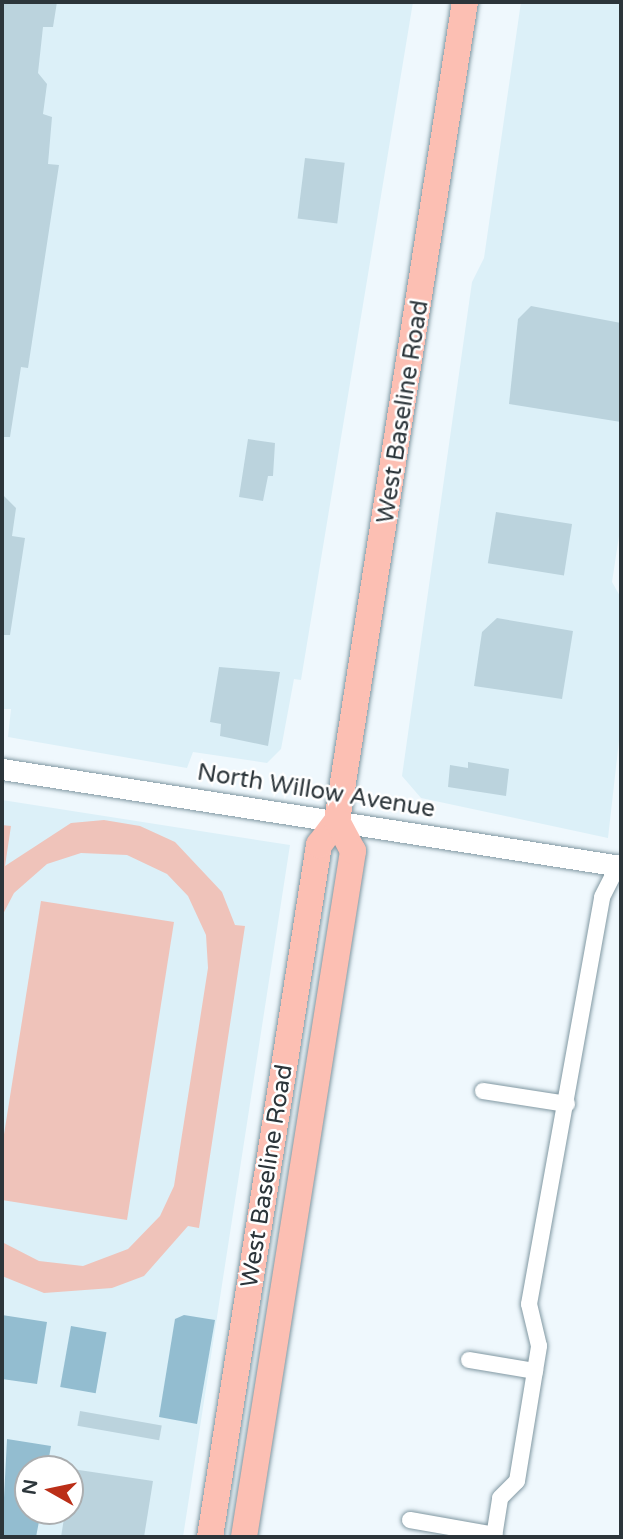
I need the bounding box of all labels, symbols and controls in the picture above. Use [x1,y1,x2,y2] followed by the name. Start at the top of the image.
[371,298,435,526] street label: West Baseline Road
[195,758,437,824] street label: North Willow Avenue
[235,1062,299,1290] street label: West Baseline Road
[14,1455,84,1525] north arrow
[18,1478,42,1496] text: N

